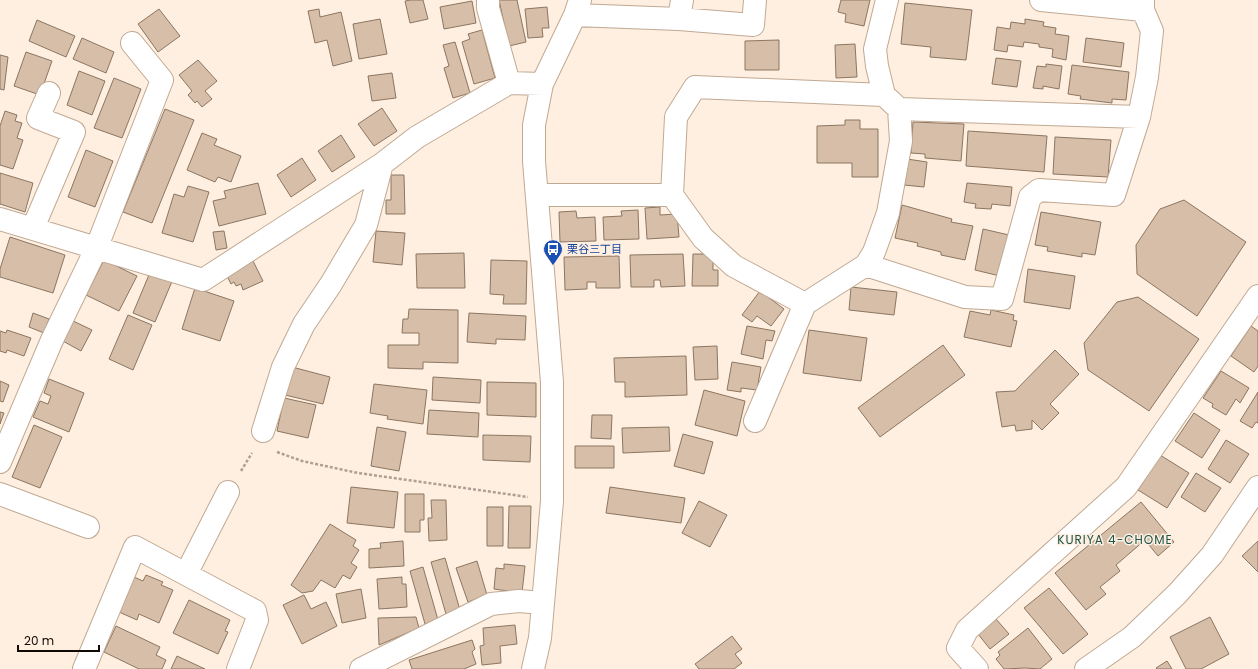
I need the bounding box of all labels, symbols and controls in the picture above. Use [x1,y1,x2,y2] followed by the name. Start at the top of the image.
[542,238,564,266] bus stop icon: 栗谷三丁目
[567,241,622,257] place label: 栗谷三丁目
[1057,531,1173,548] district label: KURIYA 4-CHOME
[18,627,99,653] scale bar
[24,632,54,649] text: 20 m

